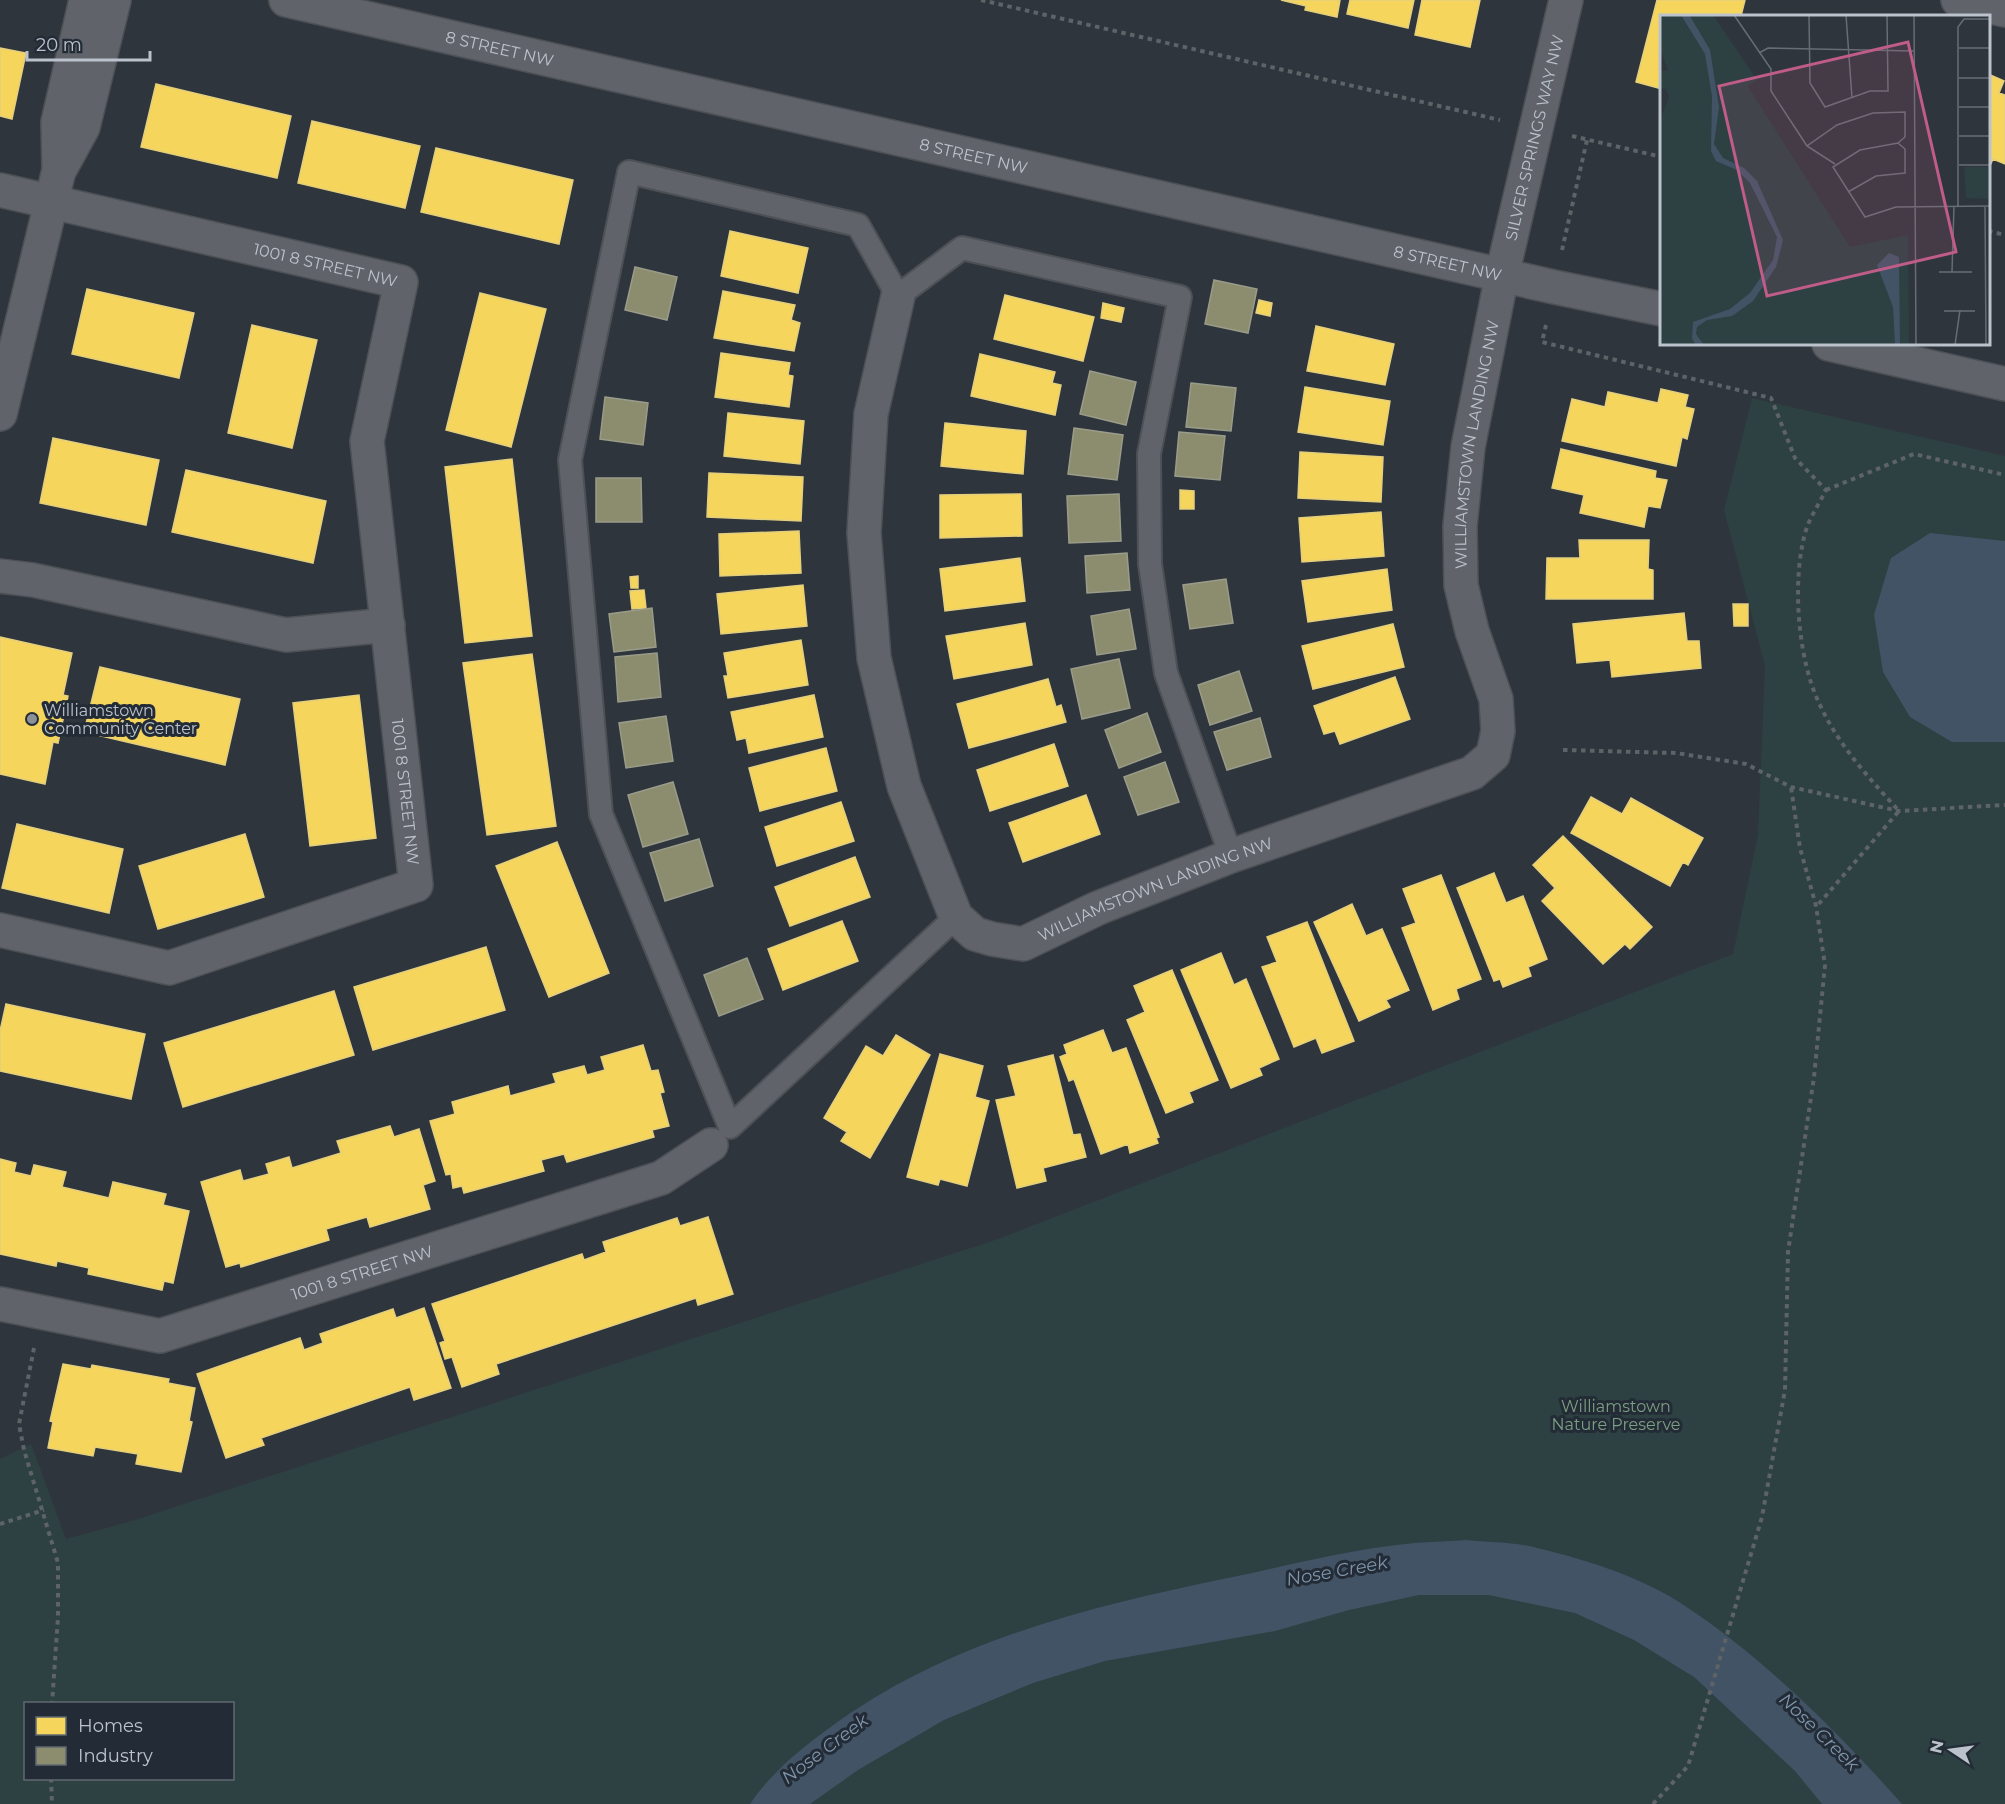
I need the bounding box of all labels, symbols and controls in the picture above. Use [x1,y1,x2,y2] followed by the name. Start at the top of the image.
[1660,15,1990,345] inset map
[27,24,150,62] scale bar
[444,27,556,70] street label: 8 STREET NW
[1501,33,1567,242] street label: SILVER SPRINGS WAY NW
[36,34,82,56] text: 20 m
[918,134,1030,177] street label: 8 STREET NW
[252,239,400,290] street label: 1001 8 STREET NW
[1392,241,1504,284] street label: 8 STREET NW
[1450,318,1502,569] street label: WILLIAMSTOWN LANDING NW
[44,701,197,738] place label: Williamstown Community Center
[25,712,39,726] marker: Williamstown Community Center
[388,718,423,866] street label: 1001 8 STREET NW
[1035,833,1275,945] street label: WILLIAMSTOWN LANDING NW
[289,1241,435,1303] street label: 1001 8 STREET NW
[1552,1397,1681,1434] park label: Williamstown Nature Preserve
[1285,1551,1391,1591] water label: Nose Creek
[1774,1688,1865,1776] water label: Nose Creek
[24,1702,234,1780] legend
[777,1709,874,1789] water label: Nose Creek
[78,1715,143,1737] text: Homes
[1921,1720,1981,1780] north arrow
[1926,1738,1948,1755] text: N
[78,1745,153,1767] text: Industry

